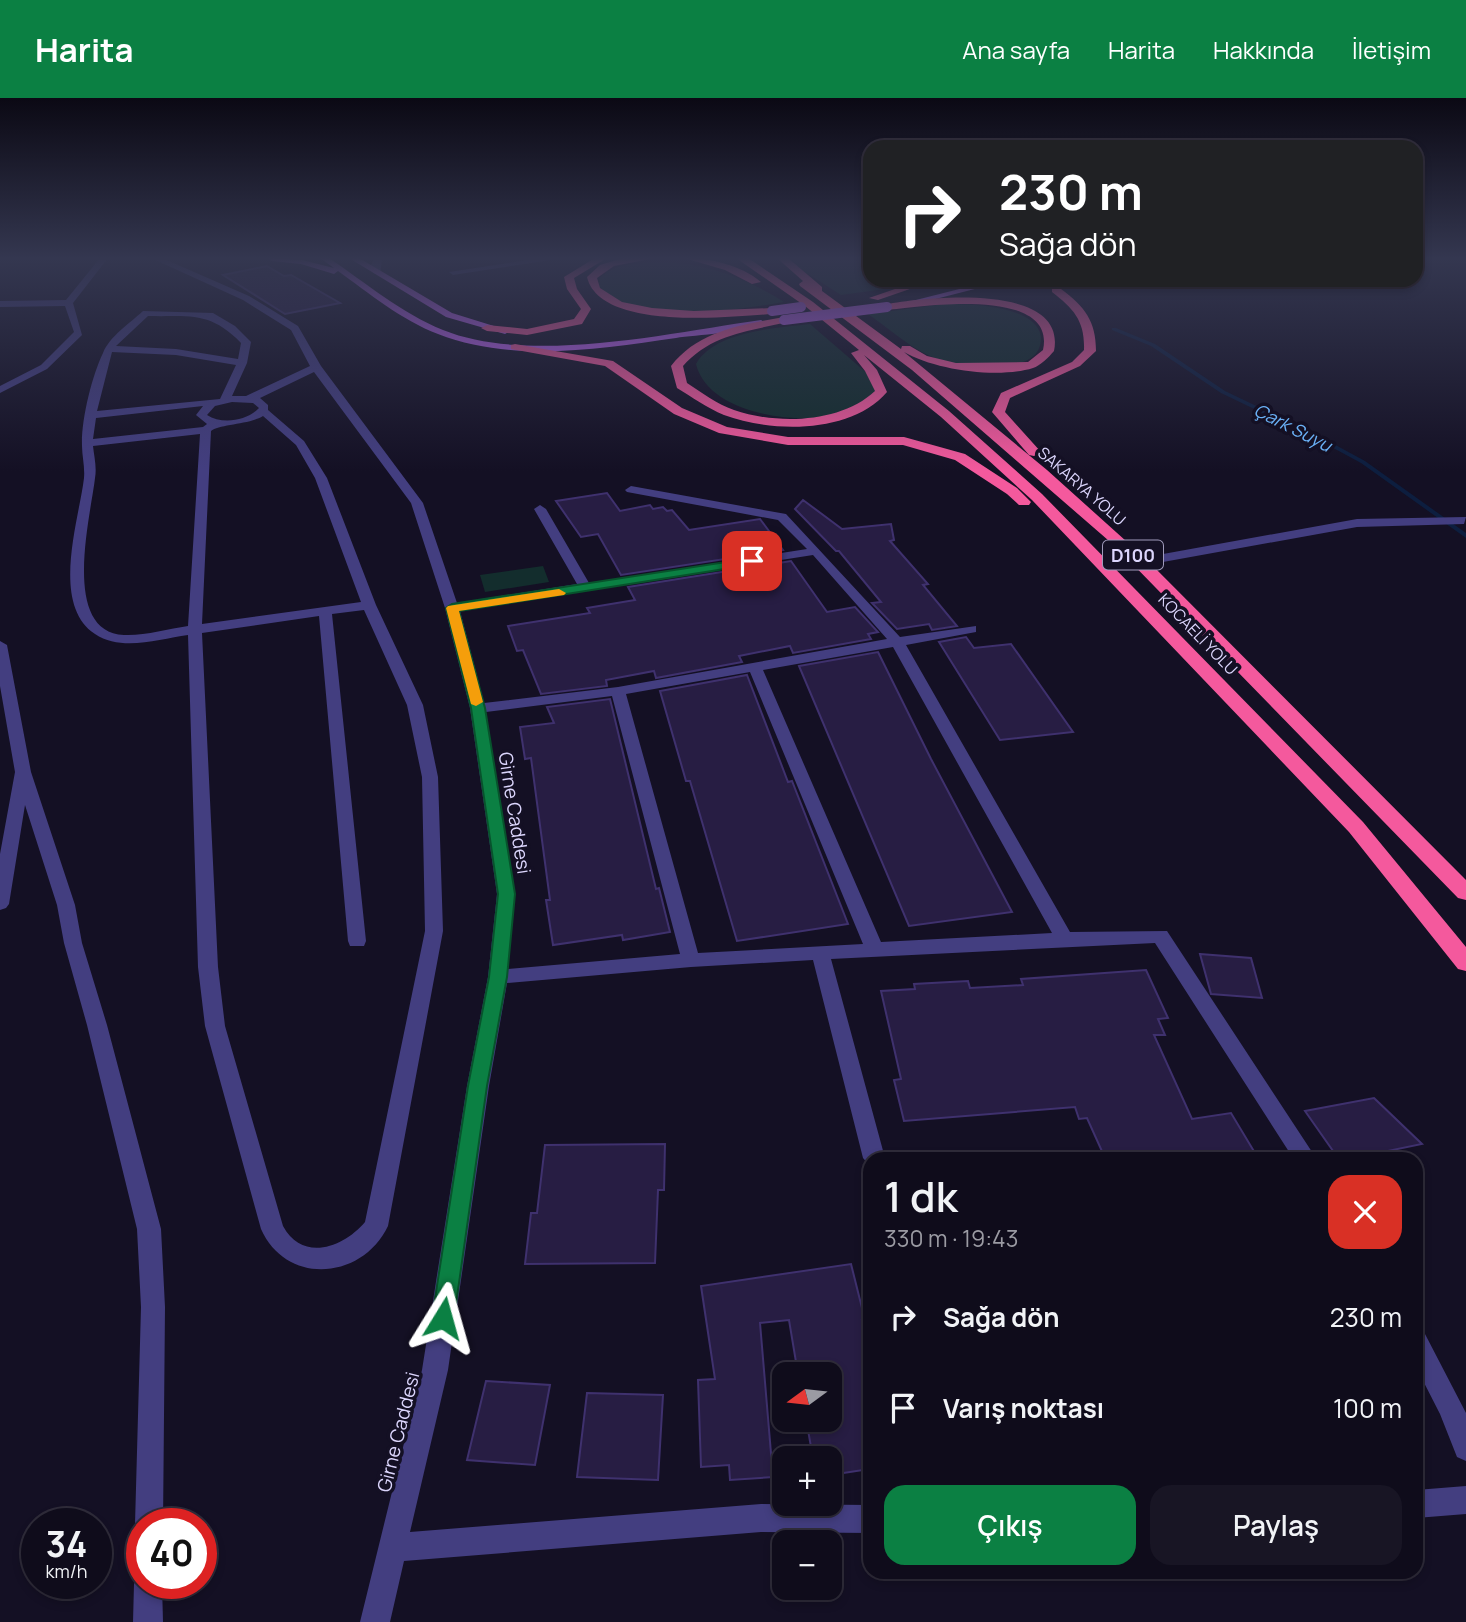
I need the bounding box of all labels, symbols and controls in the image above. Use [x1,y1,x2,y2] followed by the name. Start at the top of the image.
[35,27,134,72] text: Harita
[962,33,1070,66] text: Ana sayfa
[1108,33,1175,66] text: Harita
[1213,33,1314,66] text: Hakkında
[1352,33,1431,66] text: İletişim
[999,158,1143,225] text: 230 m
[884,168,975,259] icon: right
[999,222,1137,266] text: Sağa dön
[1250,397,1337,457] water label: Çark Suyu
[1033,442,1131,530] street label: SAKARYA YOLU
[722,531,782,591] pin
[1103,541,1163,570] road number: D100
[733,542,771,580] icon: arrive
[1154,588,1242,680] street label: KOCAELİ YOLU
[493,750,537,876] street label: Girne Caddesi
[884,1167,958,1225] text: 1 dk
[1328,1175,1402,1249] button: close
[884,1222,1018,1254] text: 330 m · 19:43
[406,1281,480,1355] position arrow
[884,1298,922,1336] icon: right
[943,1299,1060,1335] text: Sağa dön
[1330,1299,1402,1335] text: 230 m
[772,1362,842,1432] north arrow
[772,1362,842,1600] map controls
[371,1369,425,1495] street label: Girne Caddesi
[884,1389,922,1427] icon: arrive
[943,1390,1104,1426] text: Varış noktası
[1333,1390,1402,1426] text: 100 m
[772,1446,842,1516] button: +
[884,1485,1136,1565] button: Çıkış
[1150,1485,1402,1565] button: Paylaş
[126,1508,217,1599] speed limit sign: 40
[46,1520,87,1568] text: 34
[772,1530,842,1600] button: −
[46,1559,87,1583] text: km/h

